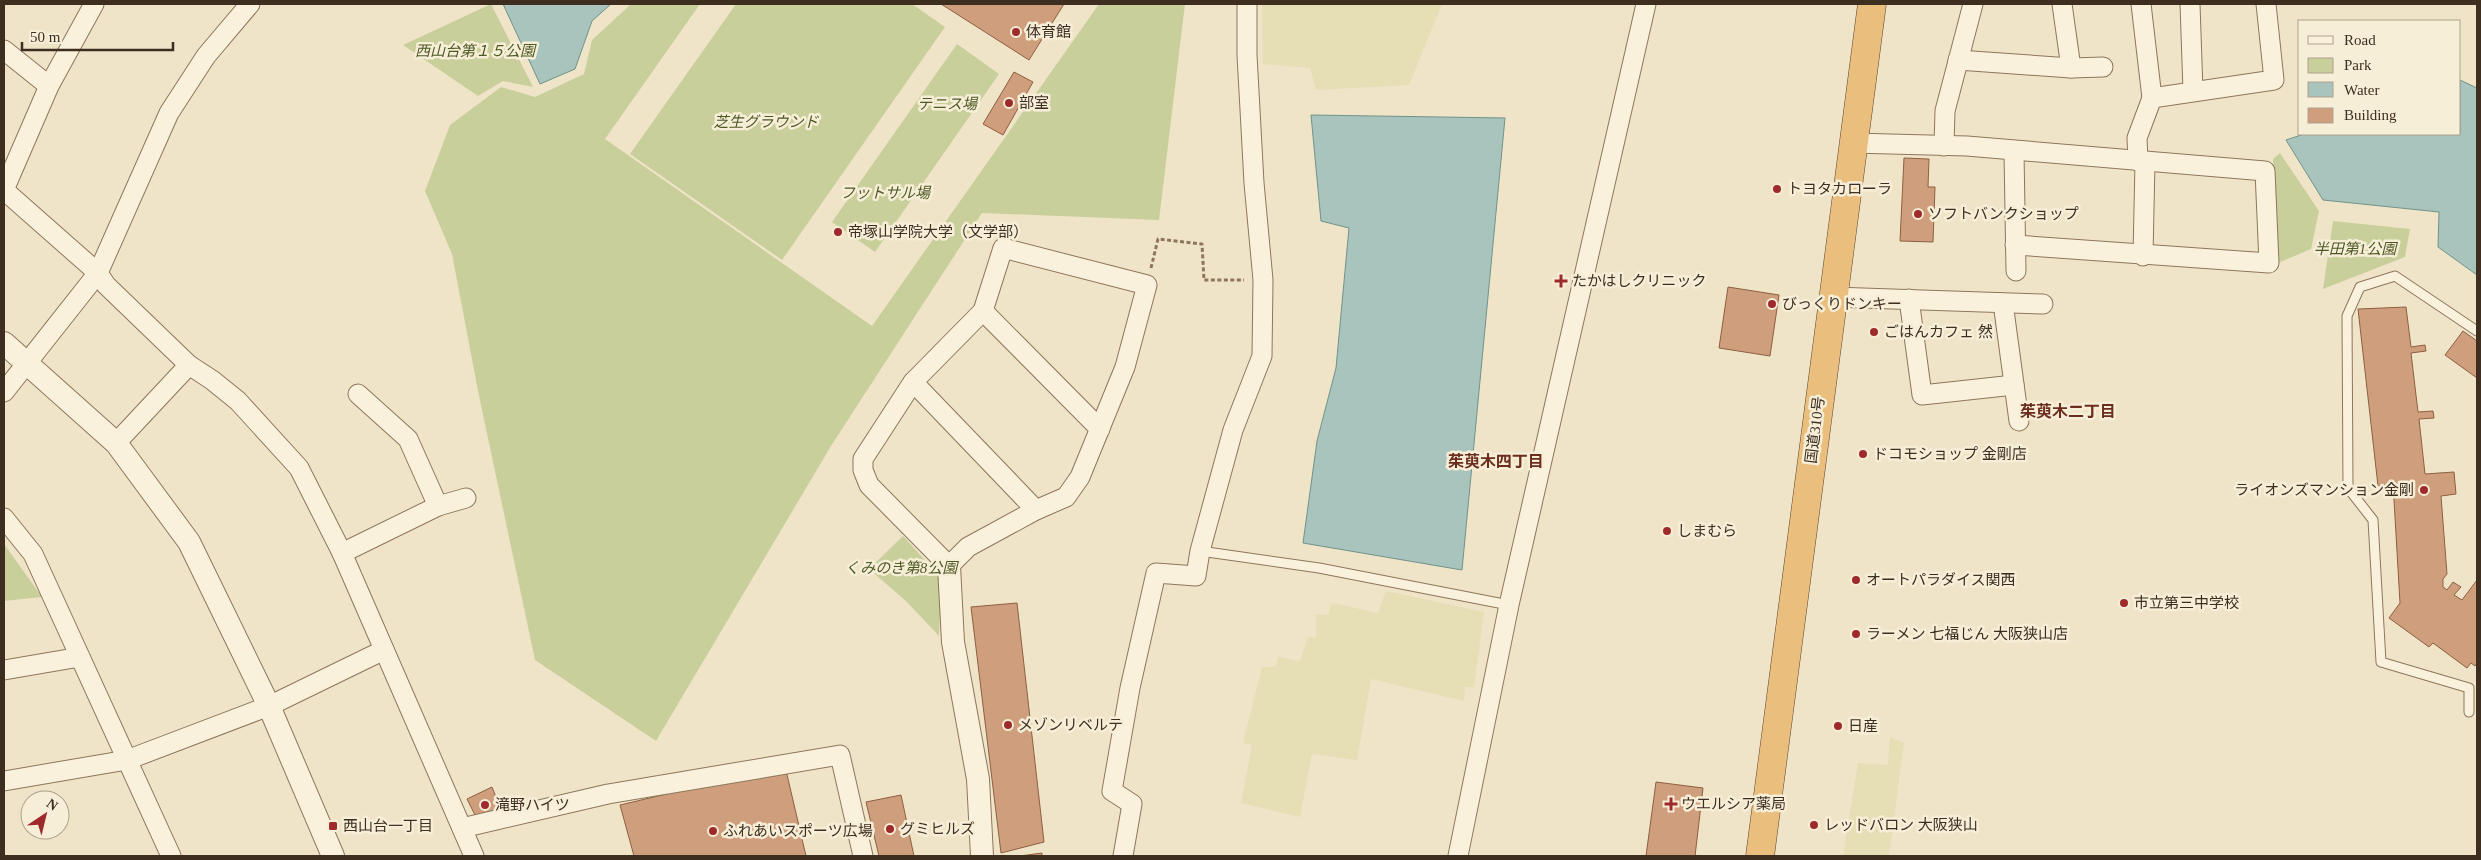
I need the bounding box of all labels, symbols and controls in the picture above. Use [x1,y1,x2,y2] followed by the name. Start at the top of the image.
[22,20,174,52] scale bar
[2298,20,2461,135] legend
[1026,24,1071,40] place label: 体育館
[1010,26,1022,38] marker: 体育館
[30,29,61,45] text: 50 m
[2344,32,2376,48] text: Road
[415,43,537,59] park label: 西山台第１５公園
[2344,57,2372,73] text: Park
[2344,82,2379,98] text: Water
[1019,95,1049,111] place label: 部室
[917,96,979,112] park label: テニス場
[1003,97,1015,109] marker: 部室
[2344,107,2397,123] text: Building
[713,114,819,130] park label: 芝生グラウンド
[1787,181,1892,197] place label: トヨタカローラ
[1771,183,1783,195] marker: トヨタカローラ
[840,185,932,201] park label: フットサル場
[1928,206,2079,222] place label: ソフトバンクショップ
[1912,208,1924,220] marker: ソフトバンクショップ
[848,224,1028,240] place label: 帝塚山学院大学（文学部）
[832,226,844,238] marker: 帝塚山学院大学（文学部）
[2314,241,2398,257] park label: 半田第1公園
[1572,273,1706,289] place label: たかはしクリニック
[1554,274,1568,288] marker: たかはしクリニック
[1782,296,1902,312] place label: びっくりドンキー
[1766,298,1778,310] marker: びっくりドンキー
[1884,323,1993,340] place label: ごはんカフェ 然
[1868,326,1880,338] marker: ごはんカフェ 然
[1803,396,1827,464] street label: 国道310号
[2020,403,2116,420] district label: 茱萸木二丁目
[1873,446,2027,462] place label: ドコモショップ 金剛店
[1857,448,1869,460] marker: ドコモショップ 金剛店
[1448,453,1544,470] district label: 茱萸木四丁目
[2234,482,2414,498] place label: ライオンズマンション金剛
[2418,484,2430,496] marker: ライオンズマンション金剛
[1677,523,1737,539] place label: しまむら
[1661,525,1673,537] marker: しまむら
[845,560,959,576] park label: くみのき第8公園
[1866,572,2016,588] place label: オートパラダイス関西
[1850,574,1862,586] marker: オートパラダイス関西
[2134,595,2239,611] place label: 市立第三中学校
[2118,597,2130,609] marker: 市立第三中学校
[1866,626,2068,642] place label: ラーメン 七福じん 大阪狭山店
[1850,628,1862,640] marker: ラーメン 七福じん 大阪狭山店
[1018,717,1123,733] place label: メゾンリベルテ
[1848,718,1878,734] place label: 日産
[1002,719,1014,731] marker: メゾンリベルテ
[1832,720,1844,732] marker: 日産
[20,790,70,840] north arrow
[44,796,61,814] text: N
[1681,796,1786,812] place label: ウエルシア薬局
[495,797,570,813] place label: 滝野ハイツ
[1665,798,1677,810] marker: ウエルシア薬局
[479,799,491,811] marker: 滝野ハイツ
[1824,817,1978,833] place label: レッドバロン 大阪狭山
[343,818,433,834] place label: 西山台一丁目
[1808,819,1820,831] marker: レッドバロン 大阪狭山
[327,820,339,832] marker: 西山台一丁目
[900,821,975,837] place label: グミヒルズ
[723,823,873,839] place label: ふれあいスポーツ広場
[884,823,896,835] marker: グミヒルズ
[707,825,719,837] marker: ふれあいスポーツ広場

